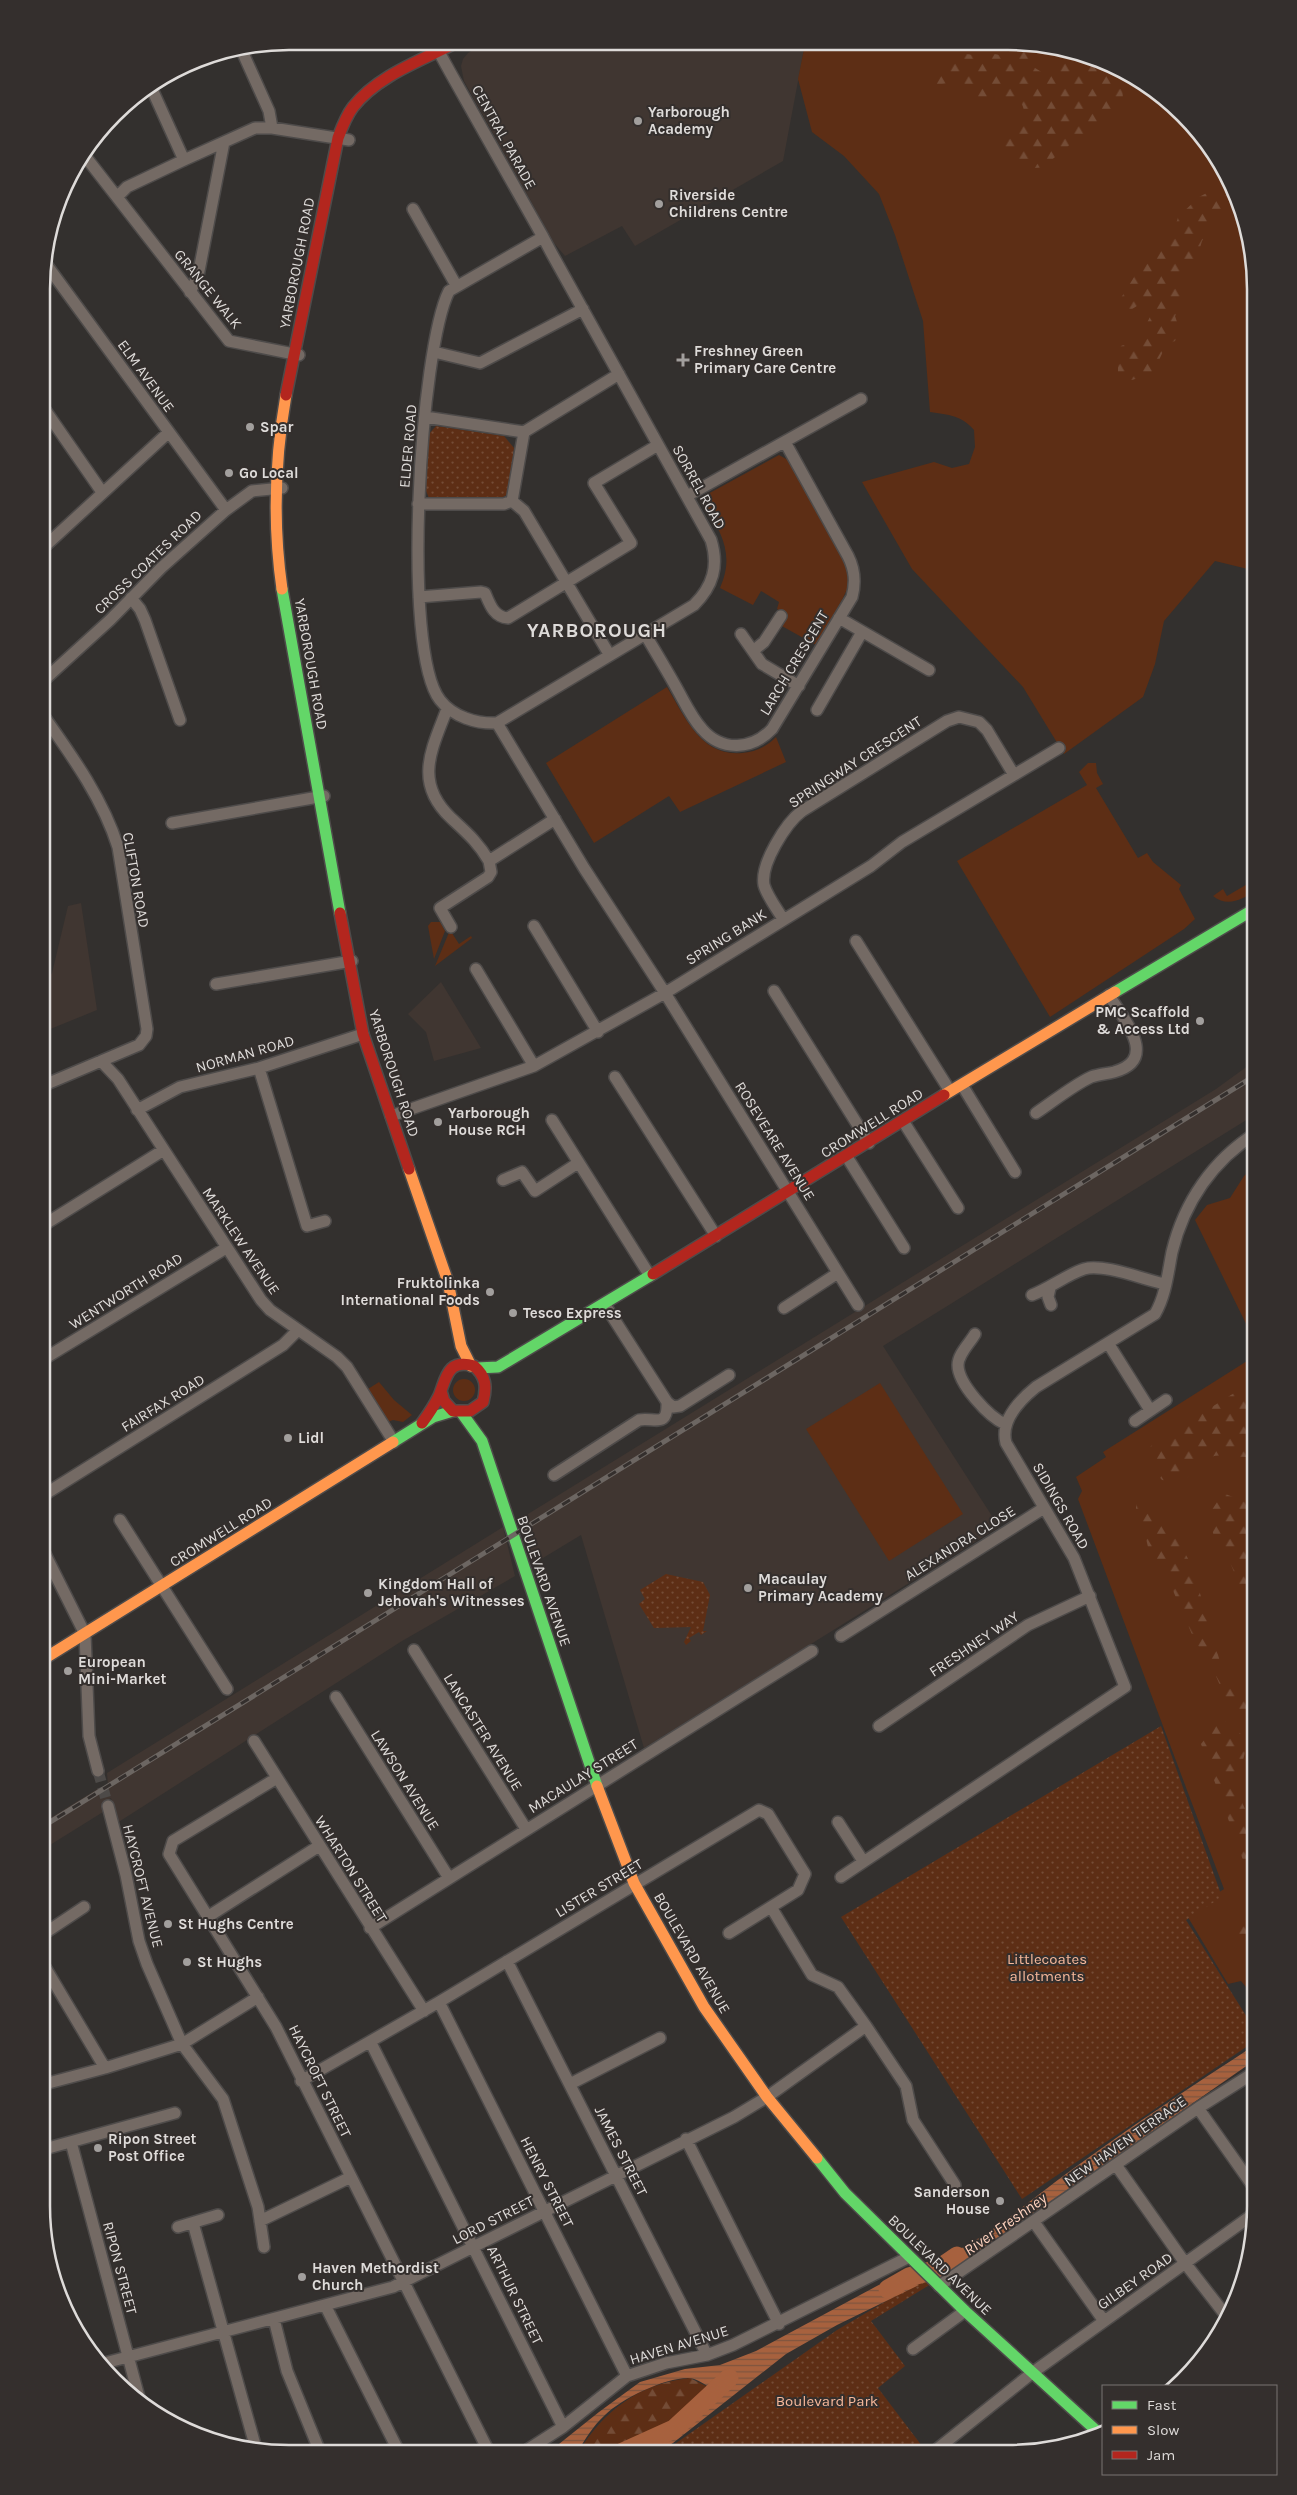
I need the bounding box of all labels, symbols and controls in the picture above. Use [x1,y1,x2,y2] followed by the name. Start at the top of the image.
[468,82,540,192] street label: CENTRAL PARADE
[648,103,730,138] place label: Yarborough Academy
[632,115,644,127] marker: Yarborough Academy
[669,186,788,221] place label: Riverside Childrens Centre
[275,196,319,330] street label: YARBOROUGH ROAD
[653,198,665,210] marker: Riverside Childrens Centre
[170,246,246,332] street label: GRANGE WALK
[114,336,178,416] street label: ELM AVENUE
[694,342,836,377] place label: Freshney Green Primary Care Centre
[676,353,690,367] marker: Freshney Green Primary Care Centre
[395,403,421,489] street label: ELDER ROAD
[260,418,293,436] place label: Spar
[244,421,256,433] marker: Spar
[668,442,730,532] street label: SORREL ROAD
[239,464,299,482] place label: Go Local
[223,467,235,479] marker: Go Local
[90,506,206,618] street label: CROSS COATES ROAD
[291,597,331,731] street label: YARBOROUGH ROAD
[756,607,833,719] street label: LARCH CRESCENT
[527,619,667,642] district label: YARBOROUGH
[785,712,925,812] street label: SPRINGWAY CRESCENT
[119,831,153,929] street label: CLIFTON ROAD
[682,905,770,969] street label: SPRING BANK
[1095,1003,1190,1038] place label: PMC Scaffold & Access Ltd
[365,1007,423,1139] street label: YARBOROUGH ROAD
[1194,1015,1206,1027] marker: PMC Scaffold & Access Ltd
[194,1031,296,1077] street label: NORMAN ROAD
[731,1078,819,1204] street label: ROSEVEARE AVENUE
[817,1084,927,1162] street label: CROMWELL ROAD
[448,1104,530,1139] place label: Yarborough House RCH
[432,1116,444,1128] marker: Yarborough House RCH
[198,1184,284,1298] street label: MARKLEW AVENUE
[66,1249,186,1333] street label: WENTWORTH ROAD
[341,1274,480,1309] place label: Fruktolinka International Foods
[484,1286,496,1298] marker: Fruktolinka International Foods
[523,1304,622,1322] place label: Tesco Express
[507,1307,519,1319] marker: Tesco Express
[118,1370,208,1436] street label: FAIRFAX ROAD
[298,1429,324,1447] place label: Lidl
[282,1432,294,1444] marker: Lidl
[1029,1459,1093,1553] street label: SIDINGS ROAD
[166,1493,276,1571] street label: CROMWELL ROAD
[901,1502,1019,1584] street label: ALEXANDRA CLOSE
[513,1513,575,1649] street label: BOULEVARD AVENUE
[758,1570,883,1605] place label: Macaulay Primary Academy
[378,1575,525,1610] place label: Kingdom Hall of Jehovah's Witnesses
[742,1582,754,1594] marker: Macaulay Primary Academy
[362,1587,374,1599] marker: Kingdom Hall of Jehovah's Witnesses
[926,1607,1023,1681] street label: FRESHNEY WAY
[78,1653,167,1688] place label: European Mini-Market
[62,1665,74,1677] marker: European Mini-Market
[440,1670,526,1794] street label: LANCASTER AVENUE
[367,1727,443,1833] street label: LAWSON AVENUE
[525,1735,642,1817] street label: MACAULAY STREET
[311,1812,391,1926] street label: WHARTON STREET
[119,1822,167,1950] street label: HAYCROFT AVENUE
[552,1855,647,1921] street label: LISTER STREET
[650,1889,734,2017] street label: BOULEVARD AVENUE
[178,1915,294,1933] place label: St Hughs Centre
[162,1918,174,1930] marker: St Hughs Centre
[1007,1950,1087,1985] park label: Littlecoates allotments
[197,1953,262,1971] place label: St Hughs
[181,1956,193,1968] marker: St Hughs
[285,2022,355,2141] street label: HAYCROFT STREET
[1060,2092,1190,2190] street label: NEW HAVEN TERRACE
[591,2103,652,2199] street label: JAMES STREET
[108,2130,197,2165] place label: Ripon Street Post Office
[516,2133,578,2231] street label: HENRY STREET
[92,2142,104,2154] marker: Ripon Street Post Office
[914,2183,990,2218] place label: Sanderson House
[960,2188,1051,2259] water label: River Freshney
[449,2191,537,2248] street label: LORD STREET
[994,2195,1006,2207] marker: Sanderson House
[884,2211,996,2319] street label: BOULEVARD AVENUE
[99,2220,141,2317] street label: RIPON STREET
[483,2243,547,2348] street label: ARTHUR STREET
[1094,2248,1176,2314] street label: GILBEY ROAD
[312,2259,439,2294] place label: Haven Methordist Church
[296,2271,308,2283] marker: Haven Methordist Church
[627,2321,731,2369] street label: HAVEN AVENUE
[1102,2385,1277,2475] legend
[776,2392,878,2410] park label: Boulevard Park
[1147,2396,1177,2414] text: Fast
[1147,2421,1179,2439] text: Slow
[1147,2446,1175,2464] text: Jam

